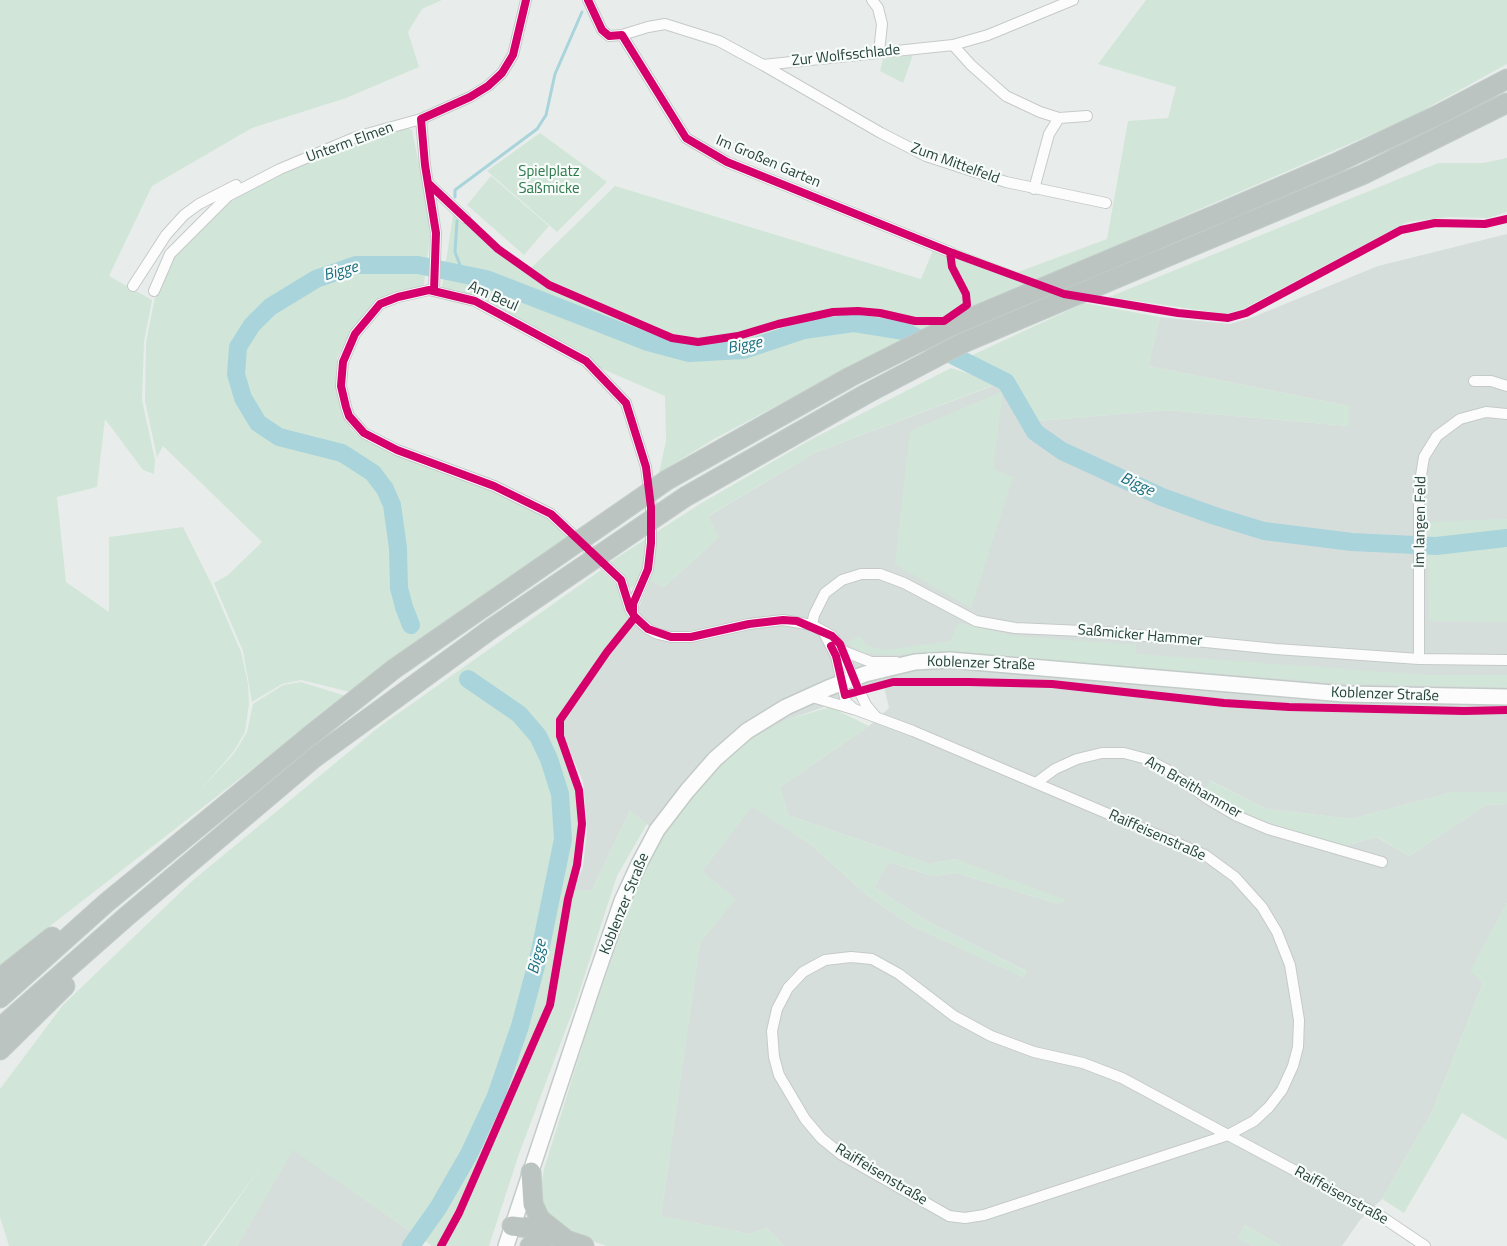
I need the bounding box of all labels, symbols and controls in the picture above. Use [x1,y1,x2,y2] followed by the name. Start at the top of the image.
[791,41,901,71] street label: Zur Wolfsschlade
[304,119,396,167] street label: Unterm Elmen
[713,132,823,192] street label: Im Großen Garten
[908,140,1002,188] street label: Zum Mittelfeld
[518,163,580,198] park label: Spielplatz Saßmicke
[322,258,360,286] water label: Bigge
[465,278,521,316] street label: Am Beul
[726,333,764,359] water label: Bigge
[1117,469,1157,501] water label: Bigge
[1411,476,1431,568] street label: Im langen Feld
[1077,622,1203,650] street label: Saßmicker Hammer
[927,653,1035,675] street label: Koblenzer Straße
[1331,684,1439,706] street label: Koblenzer Straße
[1141,753,1245,823] street label: Am Breithammer
[1106,807,1208,865] street label: Raiffeisenstraße
[596,850,654,958] street label: Koblenzer Straße
[524,938,552,976] water label: Bigge
[832,1140,930,1210] street label: Raiffeisenstraße
[1291,1163,1391,1229] street label: Raiffeisenstraße

